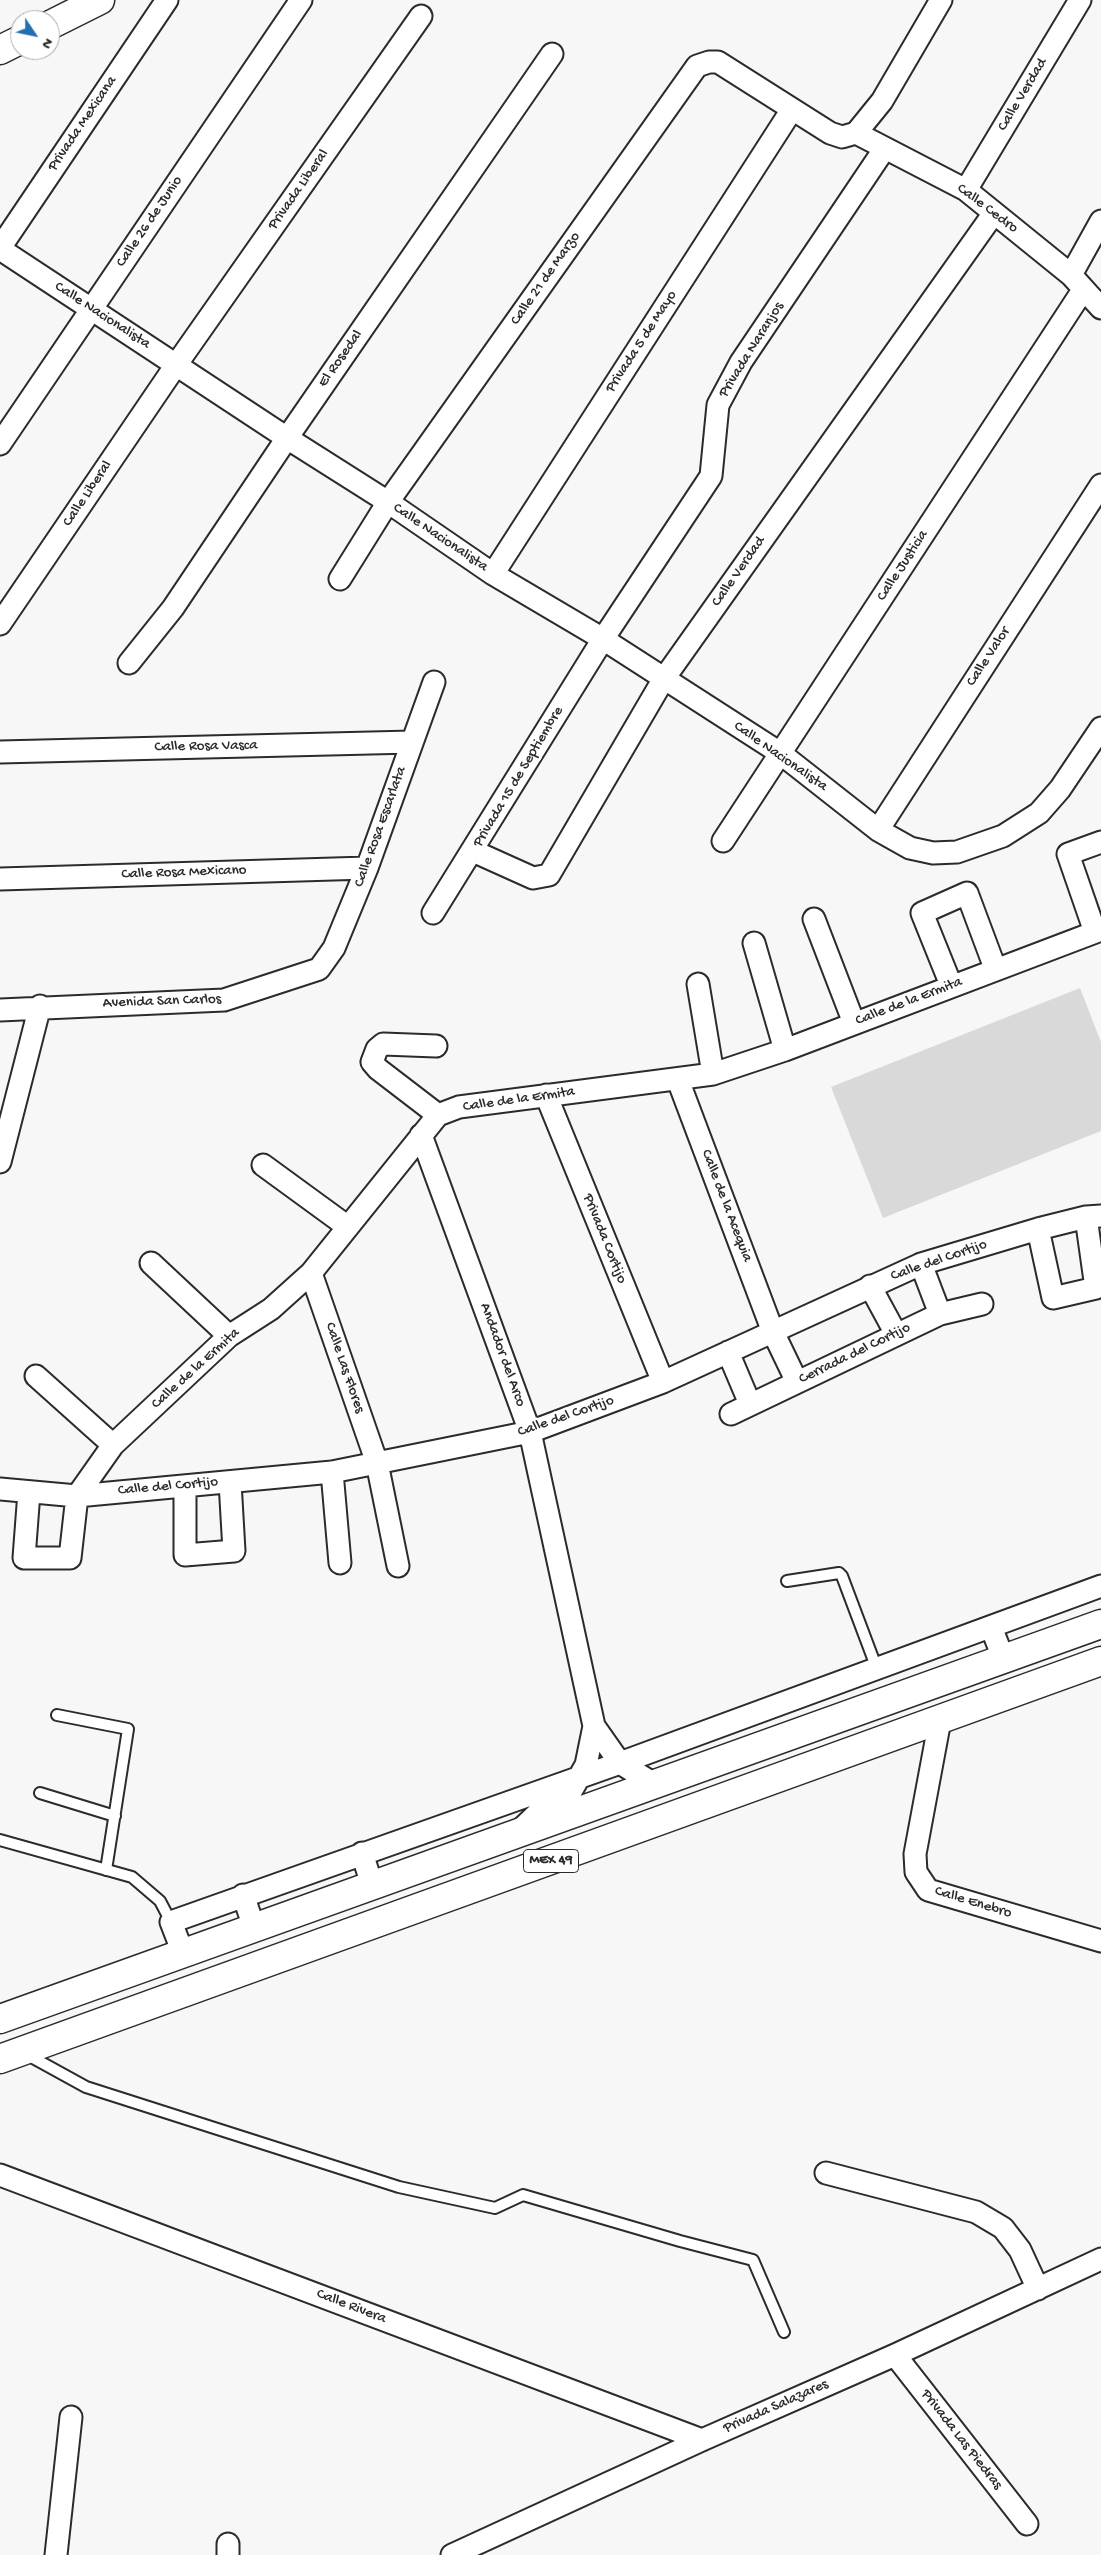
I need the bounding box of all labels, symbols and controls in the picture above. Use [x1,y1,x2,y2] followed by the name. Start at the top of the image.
[10,10,60,60] north arrow
[37,35,57,52] text: N
[994,55,1052,135] street label: Calle Verdad
[45,73,121,175] street label: Privada Mexicana
[265,146,333,234] street label: Privada Liberal
[113,173,187,271] street label: Calle 26 de Junio
[953,180,1021,238] street label: Calle Cedro
[507,229,585,329] street label: Calle 21 de Marzo
[51,278,153,354] street label: Calle Nacionalista
[602,288,682,396] street label: Privada 5 de Mayo
[715,299,789,401] street label: Privada Naranjos
[315,327,367,391] street label: El Rosedal
[59,458,117,530] street label: Calle Liberal
[389,500,491,576] street label: Calle Nacionalista
[873,527,933,605] street label: Calle Justicia
[708,533,770,611] street label: Calle Verdad
[963,624,1015,690] street label: Calle Valor
[470,703,568,851] street label: Privada 15 de Septiembre
[730,718,830,796] street label: Calle Nacionalista
[154,737,258,757] street label: Calle Rosa Vasca
[351,764,411,890] street label: Calle Rosa Escarlata
[121,862,247,884] street label: Calle Rosa Mexicano
[853,973,965,1031] street label: Calle de la Ermita
[102,991,222,1013] street label: Avenida San Carlos
[462,1083,576,1117] street label: Calle de la Ermita
[696,1147,756,1265] street label: Calle de la Acequia
[578,1191,630,1287] street label: Privada Cortijo
[889,1236,989,1286] street label: Calle del Cortijo
[475,1301,529,1409] street label: Andador del Arco
[796,1319,914,1389] street label: Cerrada del Cortijo
[320,1320,368,1416] street label: Calle Las Flores
[148,1325,244,1413] street label: Calle de la Ermita
[516,1392,616,1442] street label: Calle del Cortijo
[117,1474,219,1500] street label: Calle del Cortijo
[524,1850,578,1872] road number: MEX 49
[932,1883,1014,1923] street label: Calle Enebro
[313,2285,389,2329] street label: Calle Rivera
[721,2376,831,2438] street label: Privada Salazares
[916,2386,1006,2494] street label: Privada Las Piedras

